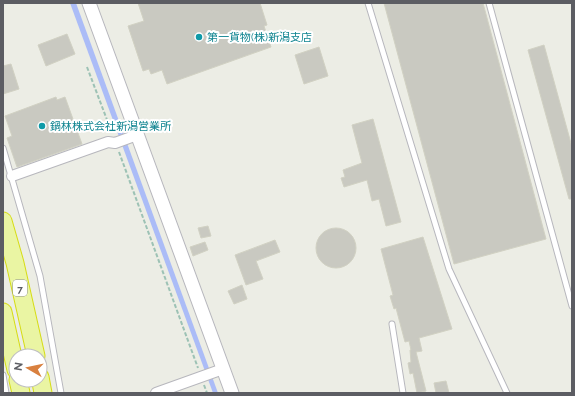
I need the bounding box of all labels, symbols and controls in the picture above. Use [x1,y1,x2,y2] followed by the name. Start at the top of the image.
[207,31,312,44] place label: 第一貨物(株)新潟支店
[194,32,204,42] marker: 第一貨物(株)新潟支店
[50,120,172,133] place label: 鍋林株式会社新潟営業所
[37,121,47,131] marker: 鍋林株式会社新潟営業所
[13,280,27,296] road number: 7
[8,348,48,388] north arrow
[12,361,26,372] text: N

